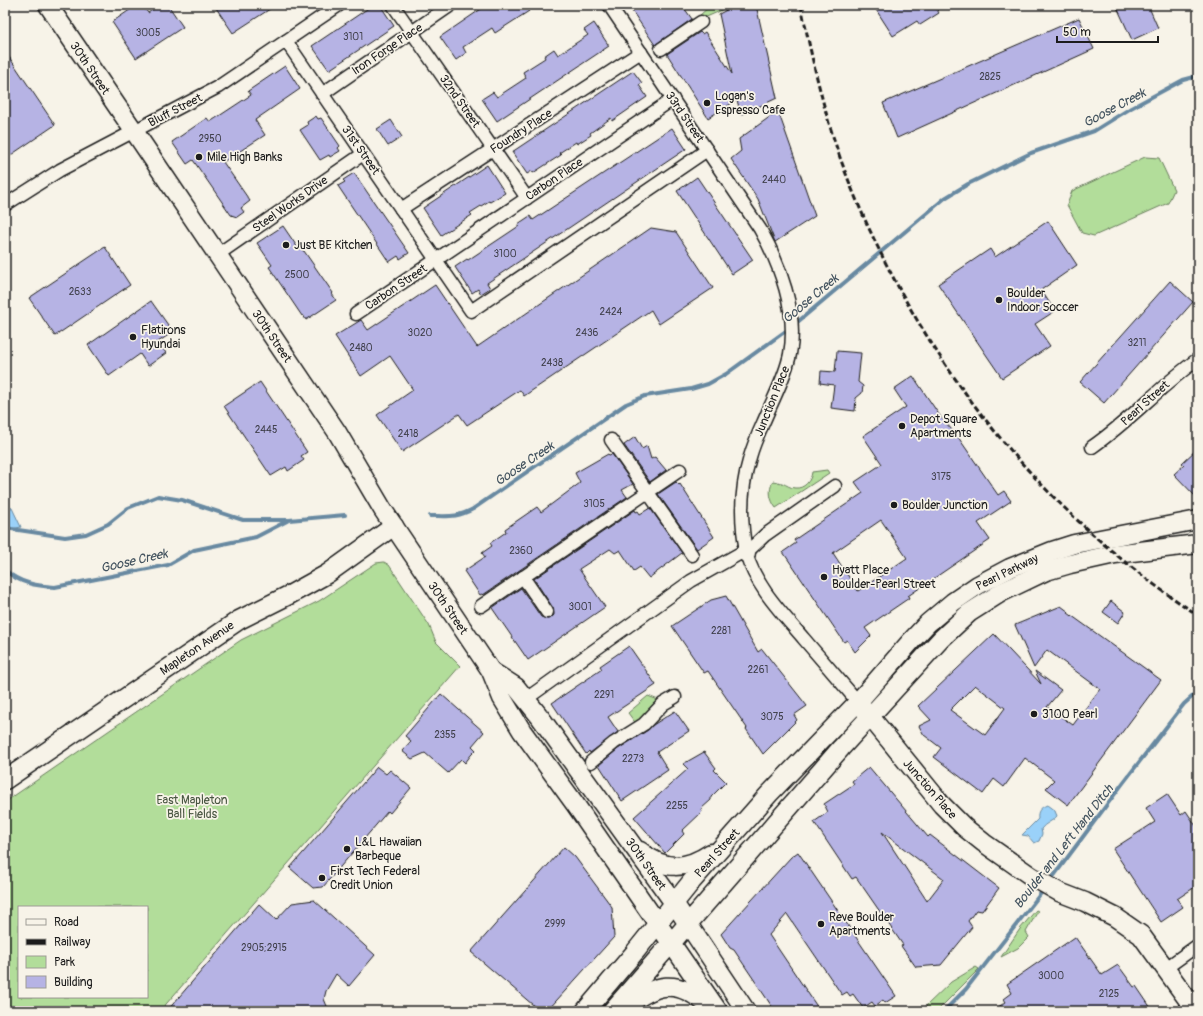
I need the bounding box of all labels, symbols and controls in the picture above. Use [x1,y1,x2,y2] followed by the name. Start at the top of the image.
[1057,18,1158,44] scale bar
[349,20,426,79] street label: Iron Forge Place
[1063,25,1091,40] text: 50 m
[136,27,160,39] house number: 3005
[343,31,363,43] house number: 3101
[66,39,113,98] street label: 30th Street
[979,71,1001,83] house number: 2825
[436,72,483,131] street label: 32nd Street
[1081,84,1150,131] water label: Goose Creek
[662,89,707,146] street label: 33rd Street
[715,89,785,118] place label: Logan's Espresso Cafe
[146,90,205,130] street label: Bluff Street
[702,98,712,108] marker: Logan's Espresso Cafe
[487,106,555,157] street label: Foundry Place
[338,123,383,178] street label: 31st Street
[199,133,222,145] house number: 2950
[207,150,283,165] place label: Mile High Banks
[194,152,204,162] marker: Mile High Banks
[523,155,586,204] street label: Carbon Place
[250,173,331,236] street label: Steel Works Drive
[762,174,786,186] house number: 2440
[294,238,373,253] place label: Just BE Kitchen
[281,240,291,250] marker: Just BE Kitchen
[493,248,517,260] house number: 3100
[362,261,430,314] street label: Carbon Street
[285,269,310,281] house number: 2500
[779,270,843,327] water label: Goose Creek
[69,286,92,298] house number: 2633
[1007,286,1079,315] place label: Boulder Indoor Soccer
[994,295,1004,305] marker: Boulder Indoor Soccer
[600,306,623,318] house number: 2424
[248,307,295,366] street label: 30th Street
[141,323,186,352] place label: Flatirons Hyundai
[408,327,433,339] house number: 3020
[576,327,599,339] house number: 2436
[128,332,138,342] marker: Flatirons Hyundai
[1128,337,1147,349] house number: 3211
[349,342,373,354] house number: 2480
[541,357,563,369] house number: 2438
[752,364,793,439] street label: Junction Place
[1118,377,1173,429] street label: Pearl Street
[910,412,977,441] place label: Depot Square Apartments
[897,421,907,431] marker: Depot Square Apartments
[255,424,277,436] house number: 2445
[398,428,418,440] house number: 2418
[492,437,559,490] water label: Goose Creek
[931,471,951,483] house number: 3175
[583,498,605,510] house number: 3105
[902,498,988,513] place label: Boulder Junction
[889,500,899,510] marker: Boulder Junction
[99,545,171,576] water label: Goose Creek
[509,545,533,557] house number: 2360
[974,551,1041,594] street label: Pearl Parkway
[832,563,936,592] place label: Hyatt Place Boulder-Pearl Street
[819,572,829,582] marker: Hyatt Place Boulder-Pearl Street
[424,579,471,638] street label: 30th Street
[568,601,592,613] house number: 3001
[157,618,237,679] street label: Mapleton Avenue
[711,625,731,637] house number: 2281
[748,664,769,676] house number: 2261
[594,689,614,701] house number: 2291
[1042,707,1098,722] place label: 3100 Pearl
[1029,709,1039,719] marker: 3100 Pearl
[760,711,784,723] house number: 3075
[434,729,456,741] house number: 2355
[622,753,644,765] house number: 2273
[900,756,960,822] street label: Junction Place
[1011,781,1118,912] water label: Boulder and Left Hand Ditch
[156,793,228,822] park label: East Mapleton Ball Fields
[666,800,688,812] house number: 2255
[692,826,743,881] street label: Pearl Street
[355,835,422,864] place label: L&L Hawaiian Barbeque
[622,835,669,893] street label: 30th Street
[342,844,352,854] marker: L&L Hawaiian Barbeque
[330,864,420,893] place label: First Tech Federal Credit Union
[317,873,327,883] marker: First Tech Federal Credit Union
[18,906,148,998] legend
[829,910,895,939] place label: Reve Boulder Apartments
[54,915,79,930] text: Road
[544,918,566,930] house number: 2999
[816,919,826,929] marker: Reve Boulder Apartments
[54,935,90,950] text: Railway
[241,942,287,954] house number: 2905;2915
[54,955,75,970] text: Park
[1038,970,1064,982] house number: 3000
[54,975,93,990] text: Building
[1099,988,1119,1000] house number: 2125

